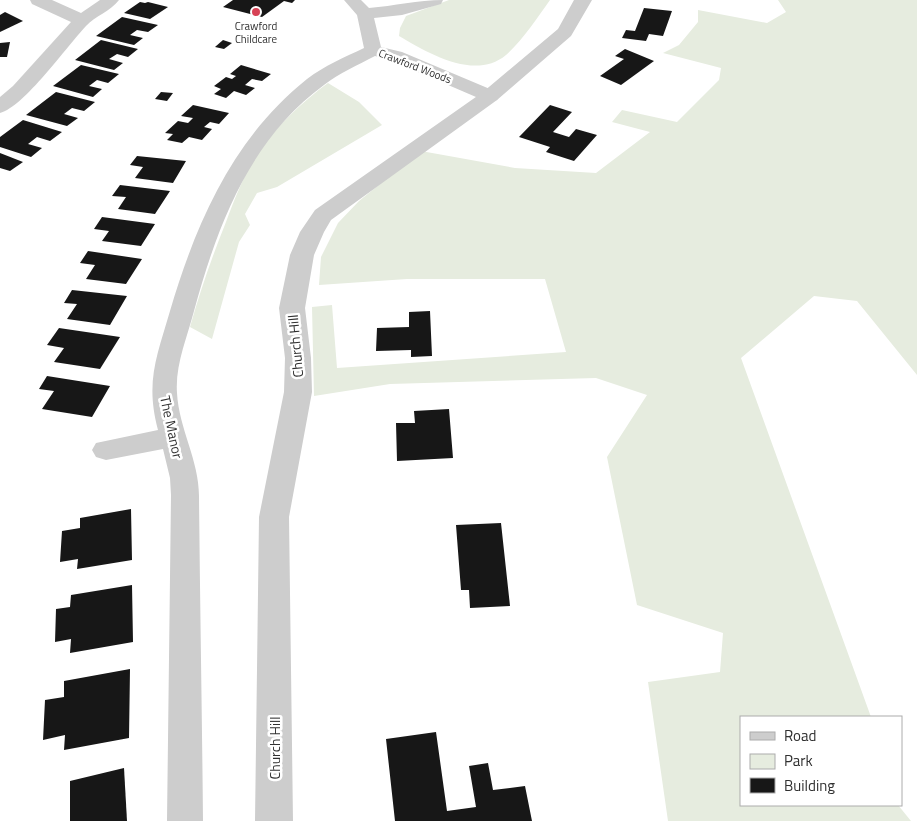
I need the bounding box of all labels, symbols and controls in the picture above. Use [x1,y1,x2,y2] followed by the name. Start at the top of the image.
[250,6,262,18] marker: Crawford Childcare
[235,18,278,47] place label: Crawford Childcare
[376,45,454,87] street label: Crawford Woods
[282,314,308,378] street label: Church Hill
[155,394,189,460] street label: The Manor
[740,716,902,806] legend
[264,717,285,779] street label: Church Hill
[784,724,816,747] text: Road
[784,749,813,772] text: Park
[784,774,835,797] text: Building

